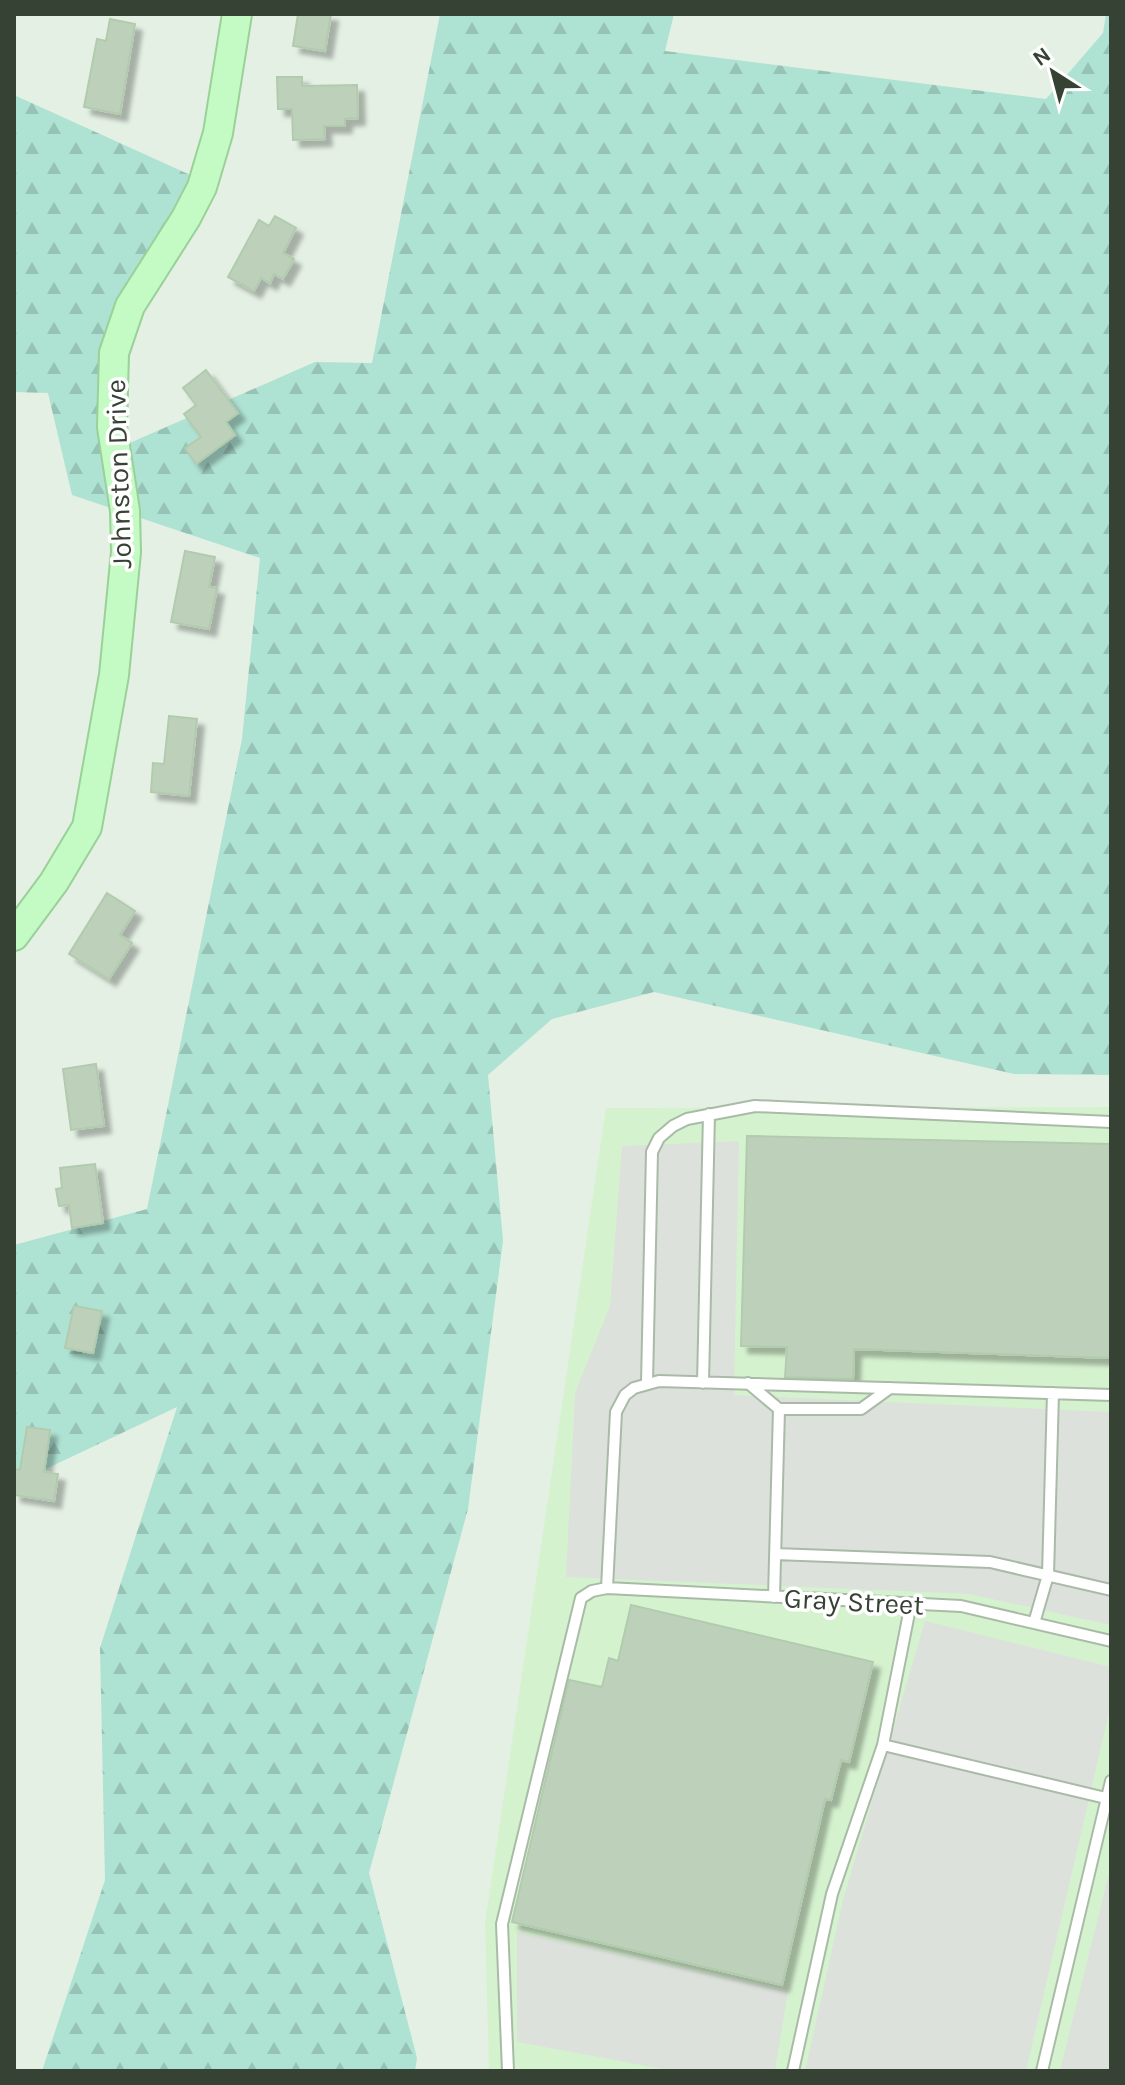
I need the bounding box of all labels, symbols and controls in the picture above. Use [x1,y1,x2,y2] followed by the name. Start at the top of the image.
[1013,32,1093,112] north arrow
[1028,41,1056,72] text: N
[99,379,138,569] street label: Johnston Drive
[783,1581,925,1622] street label: Gray Street

